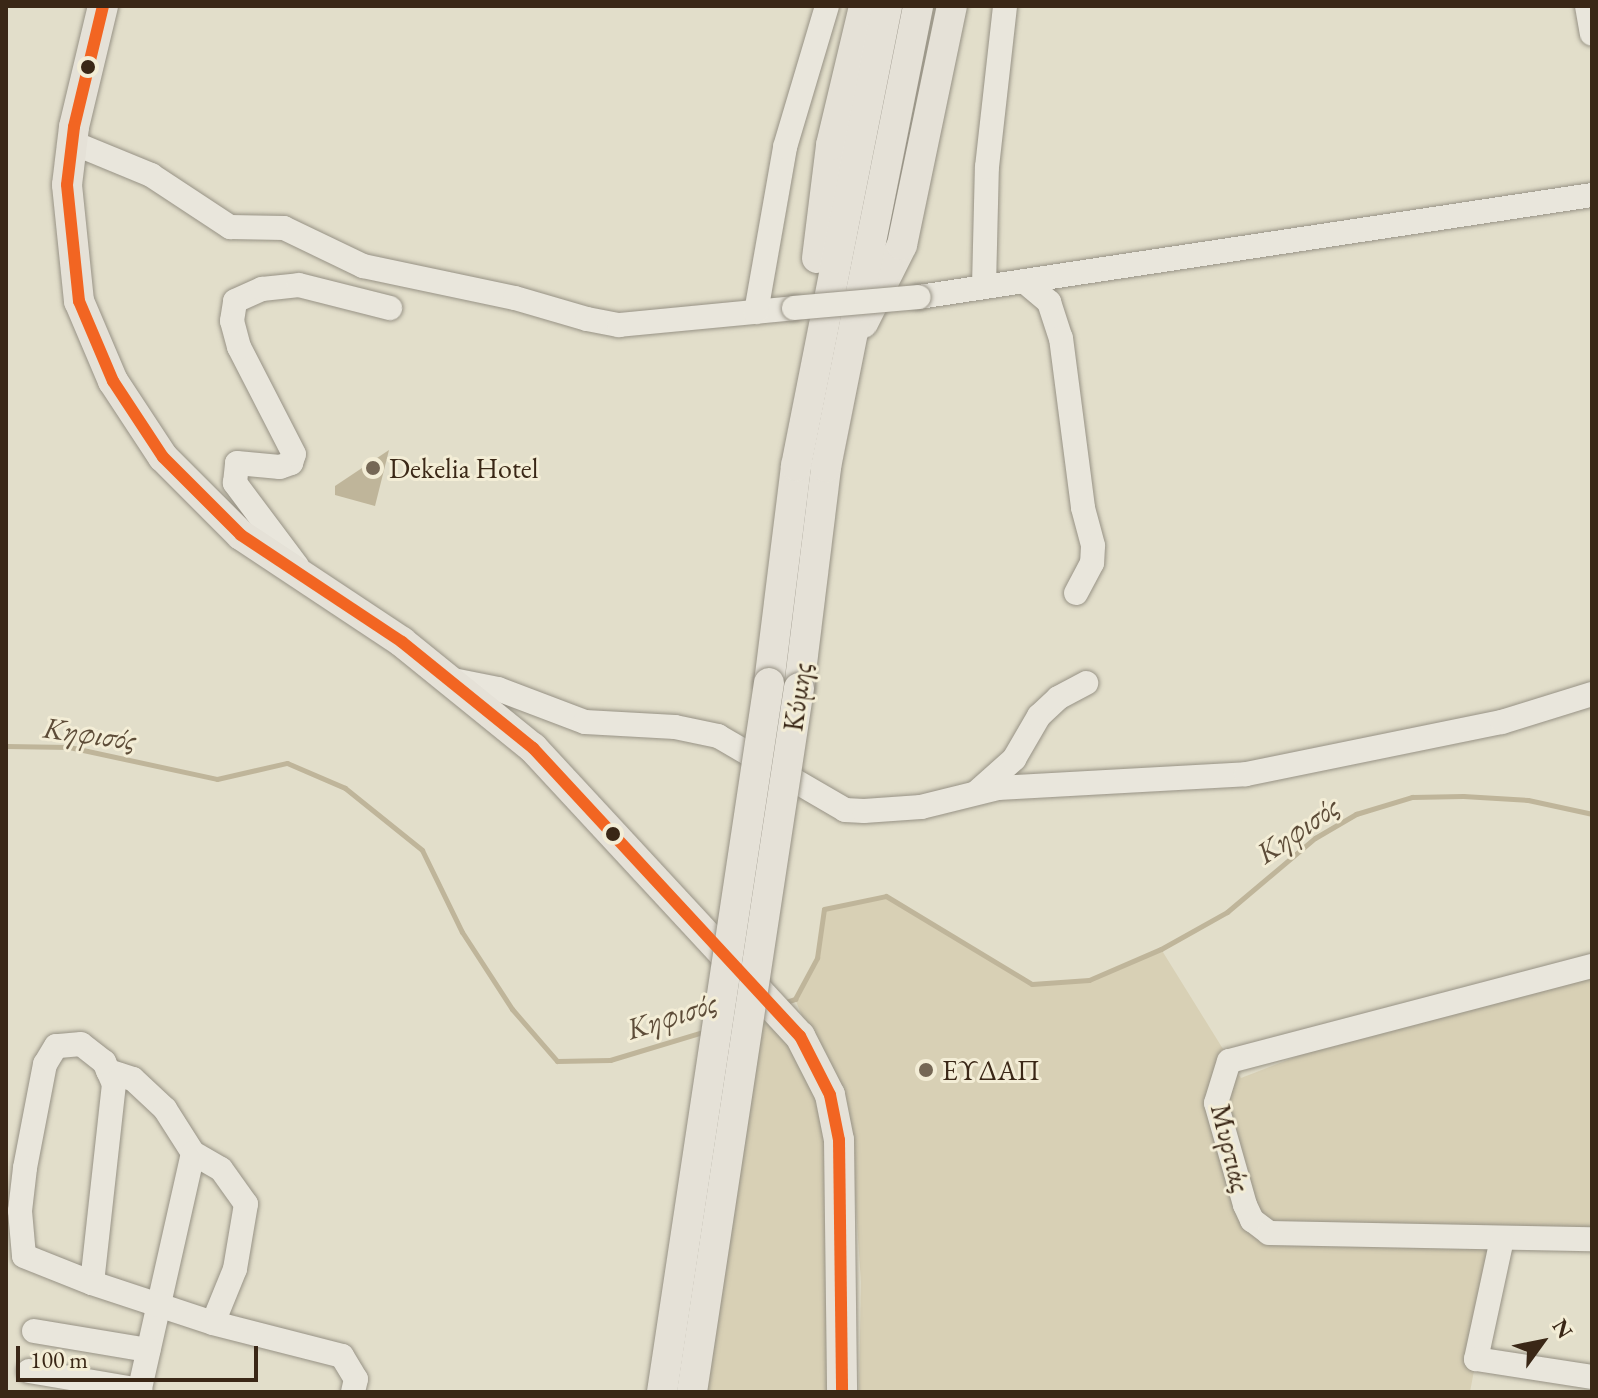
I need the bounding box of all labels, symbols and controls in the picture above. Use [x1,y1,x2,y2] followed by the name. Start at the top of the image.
[80,59,96,75] unlabelled marker
[389,451,538,485] place label: Dekelia Hotel
[364,459,382,477] marker: Dekelia Hotel
[776,661,818,733] street label: Κύμης
[41,710,139,758] water label: Κηφισός
[1249,788,1347,872] water label: Κηφισός
[605,826,621,842] unlabelled marker
[622,984,722,1048] water label: Κηφισός
[942,1053,1040,1087] place label: ΕΥΔΑΠ
[917,1061,935,1079] marker: ΕΥΔΑΠ
[1204,1100,1258,1196] street label: Μυρτιάς
[1502,1302,1582,1382] north arrow
[1546,1313,1580,1344] text: N
[20,1330,262,1380] scale bar
[30,1344,88,1375] text: 100 m

